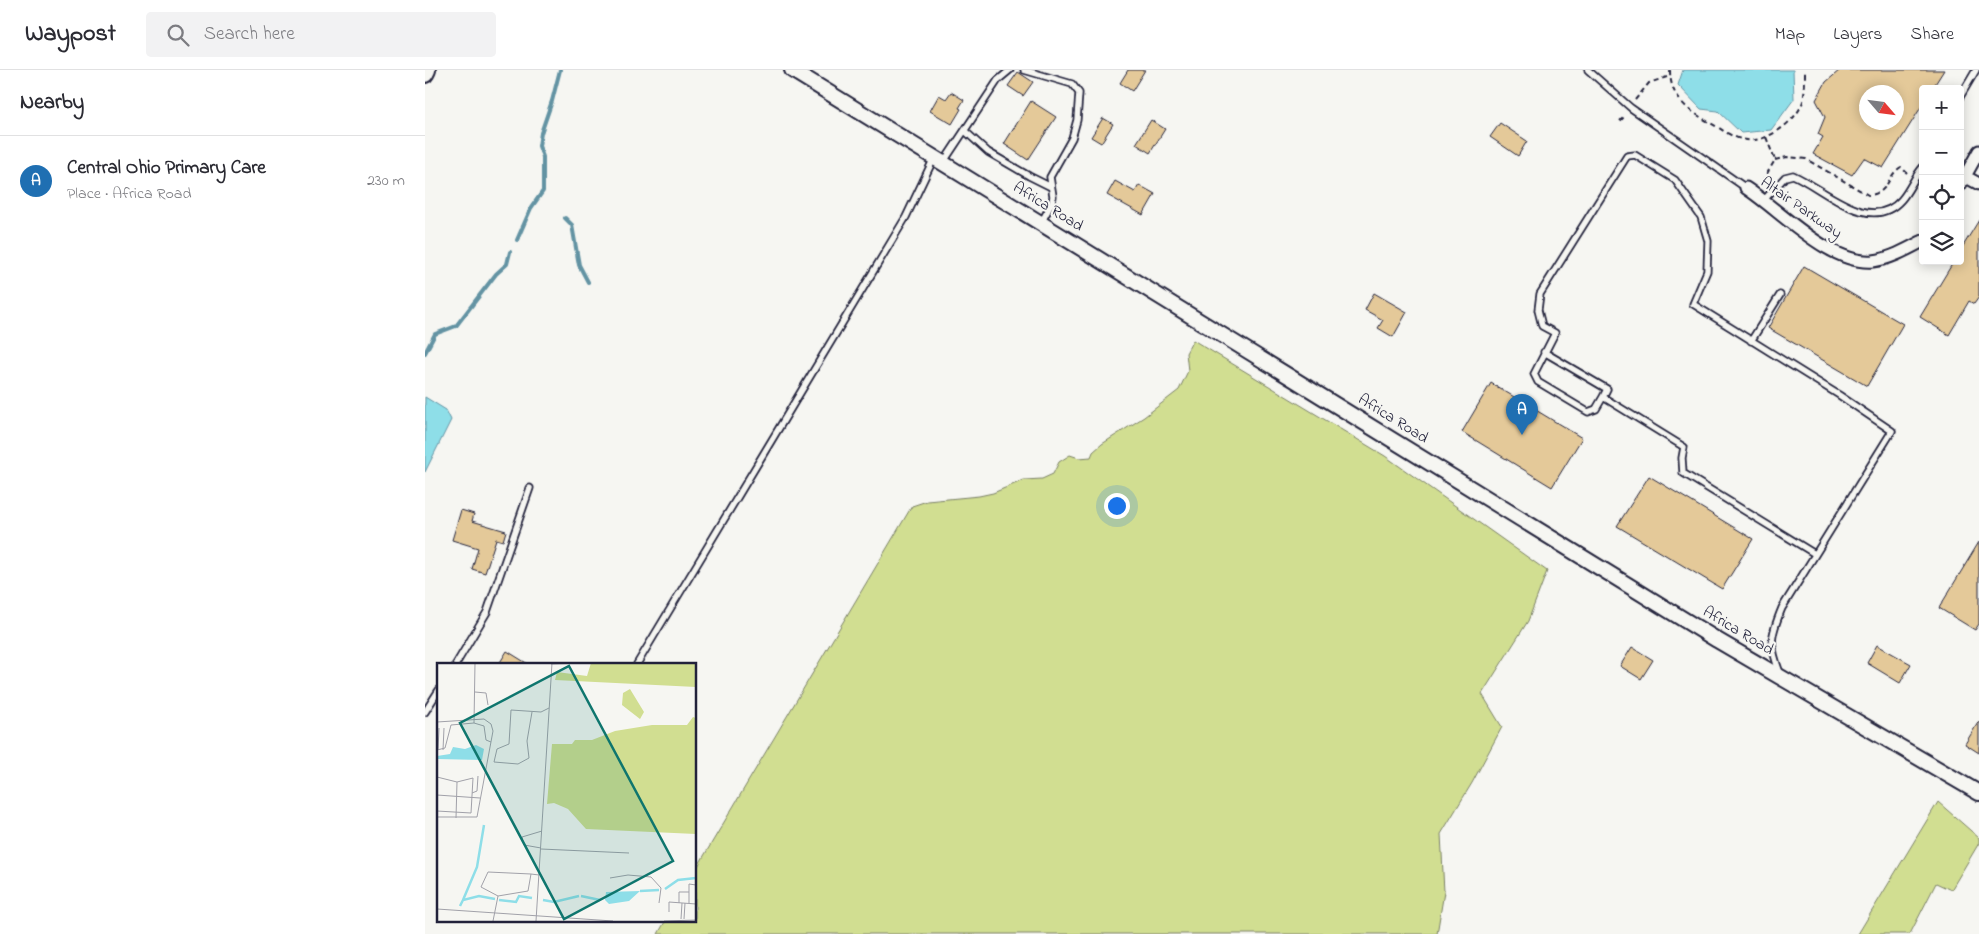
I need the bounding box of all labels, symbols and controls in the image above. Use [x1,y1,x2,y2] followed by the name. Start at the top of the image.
[146,12,496,57] search box
[25,17,116,52] text: Waypost
[164,21,192,49] icon: search
[204,21,295,48] text: Search here
[1775,22,1805,48] text: Map
[1833,22,1883,48] text: Layers
[1911,22,1954,48] text: Share
[1859,85,1904,130] north arrow
[1919,85,1964,265] map controls
[1919,85,1964,130] button: +
[20,88,84,118] text: Nearby
[1919,130,1964,175] button: −
[67,155,266,182] text: Central Ohio Primary Care
[31,169,41,193] text: A
[367,169,405,193] text: 230 m
[1755,171,1847,245] street label: Altair Parkway
[1919,175,1964,220] button: locate
[1008,176,1088,238] street label: Africa Road
[67,182,192,206] text: Place · Africa Road
[1919,220,1964,265] button: layers
[1353,388,1433,450] street label: Africa Road
[1506,394,1538,435] pin: A
[1104,493,1130,519] your location
[1698,600,1778,662] street label: Africa Road
[437,663,696,922] inset map

